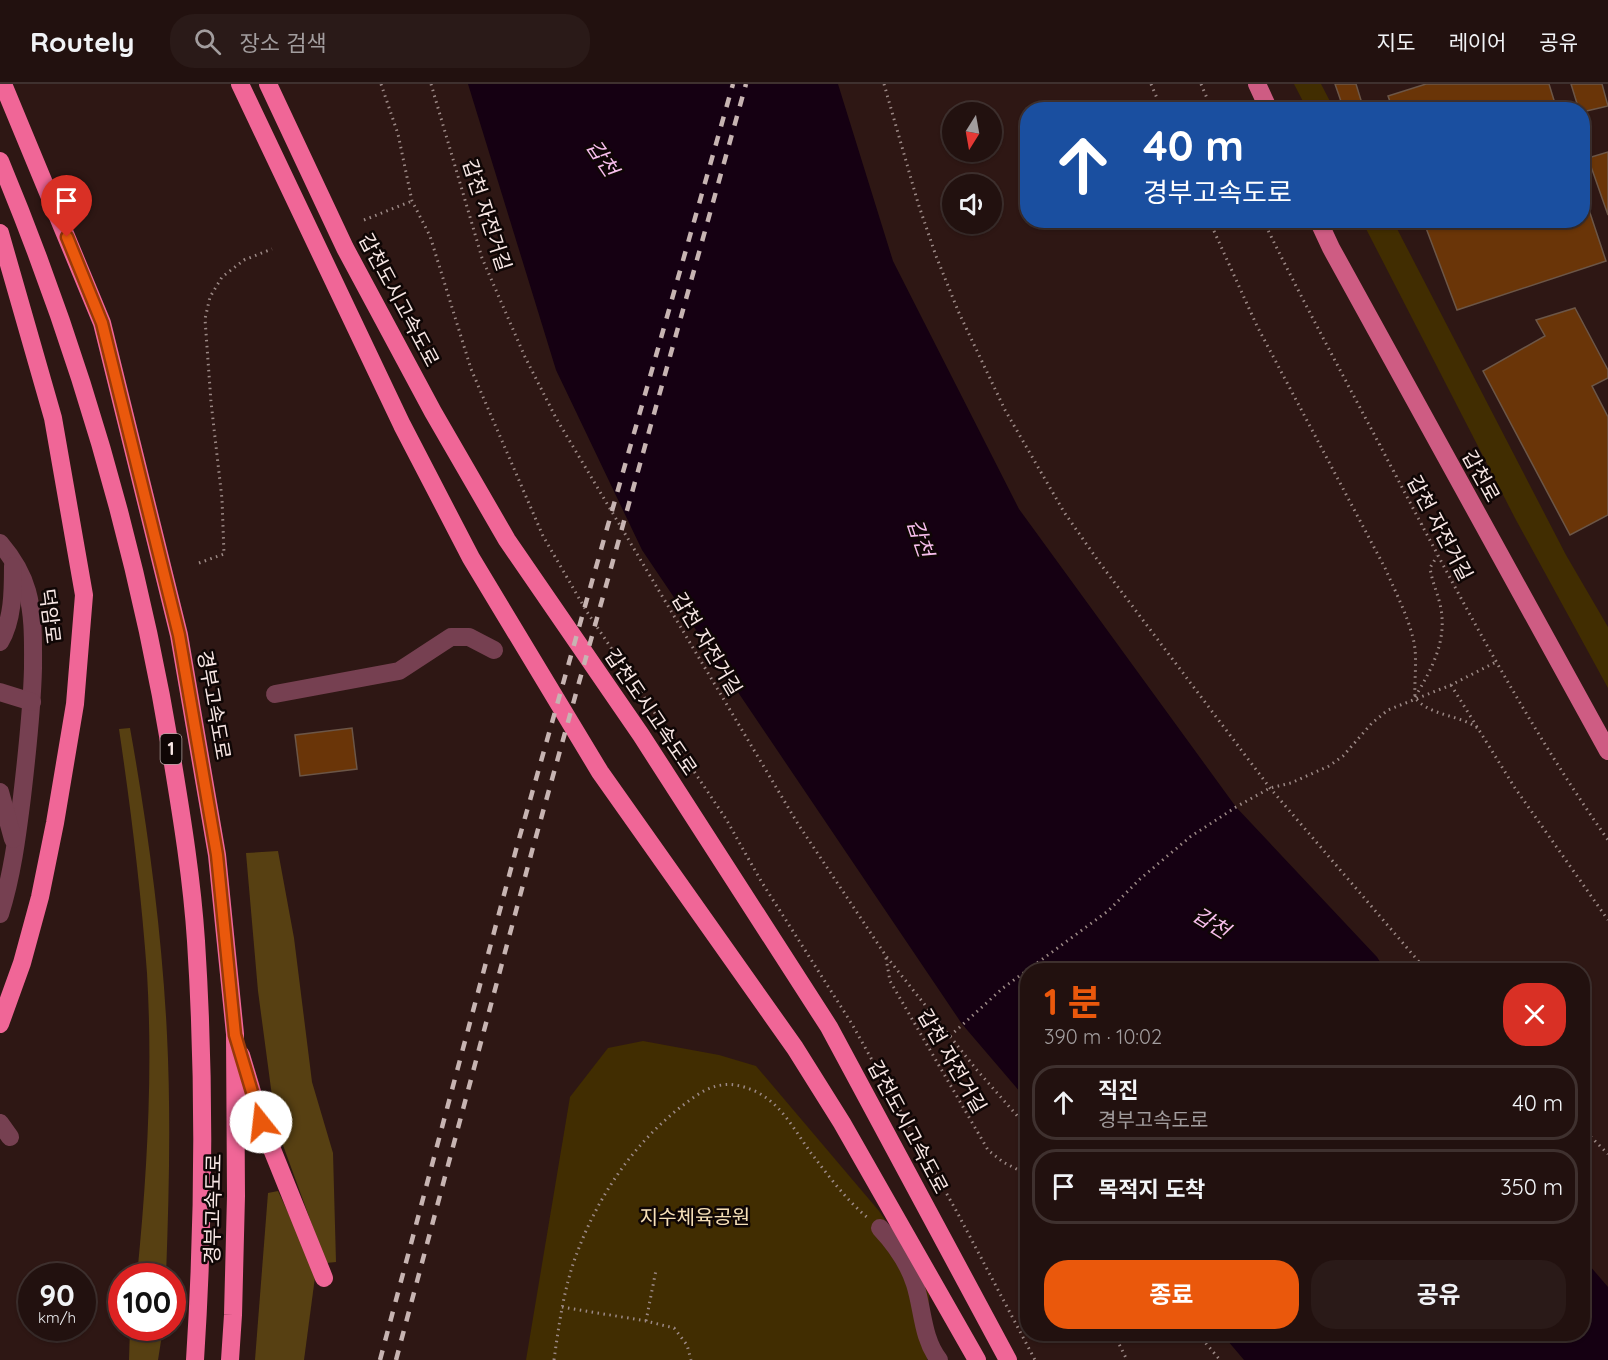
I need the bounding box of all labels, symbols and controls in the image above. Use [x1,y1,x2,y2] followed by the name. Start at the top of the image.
[170,14,590,68] search box
[30,24,134,59] text: Routely
[191,25,224,58] icon: search
[239,29,326,57] text: 장소 검색
[1377,29,1415,55] text: 지도
[1448,29,1506,55] text: 레이어
[1539,29,1578,55] text: 공유
[942,102,1002,162] north arrow
[942,102,1002,234] map controls
[1143,119,1244,172] text: 40 m
[1044,126,1122,204] icon: ahead
[581,134,626,183] water label: 갑천
[458,156,517,274] street label: 갑천 자전거길
[942,174,1002,234] button: sound
[41,175,92,237] pin
[1143,175,1292,209] text: 경부고속도로
[50,184,83,217] icon: arrive
[354,229,445,371] street label: 갑천도시고속도로
[1457,446,1506,506] street label: 갑천로
[1402,471,1479,585] street label: 갑천 자전거길
[902,515,940,563] water label: 갑천
[35,587,66,645] street label: 덕암로
[667,588,748,700] street label: 갑천 자전거길
[600,644,703,780] street label: 갑천도시고속도로
[193,648,236,761] street label: 경부고속도로
[160,734,182,764] road number: 1
[1188,901,1237,945] water label: 갑천
[1044,979,1101,1024] text: 1 분
[1503,983,1566,1046] button: close
[913,1004,992,1117] street label: 갑천 자전거길
[1044,1024,1162,1049] text: 390 m · 10:02
[863,1056,954,1198] street label: 갑천도시고속도로
[1098,1076,1138,1104] text: 직진
[1047,1086,1080,1119] icon: ahead
[1512,1089,1563,1117] text: 40 m
[229,1090,293,1154] position arrow
[1098,1107,1208,1132] text: 경부고속도로
[199,1154,226,1264] street label: 경부고속도로
[1047,1170,1080,1203] icon: arrive
[1500,1173,1563,1201] text: 350 m
[1098,1175,1205,1203] text: 목적지 도착
[640,1204,750,1229] park label: 지수체육공원
[1044,1260,1299,1329] button: 종료
[1311,1260,1566,1329] button: 공유
[108,1263,186,1341] speed limit sign: 100
[39,1276,75,1314] text: 90
[38,1308,76,1327] text: km/h

